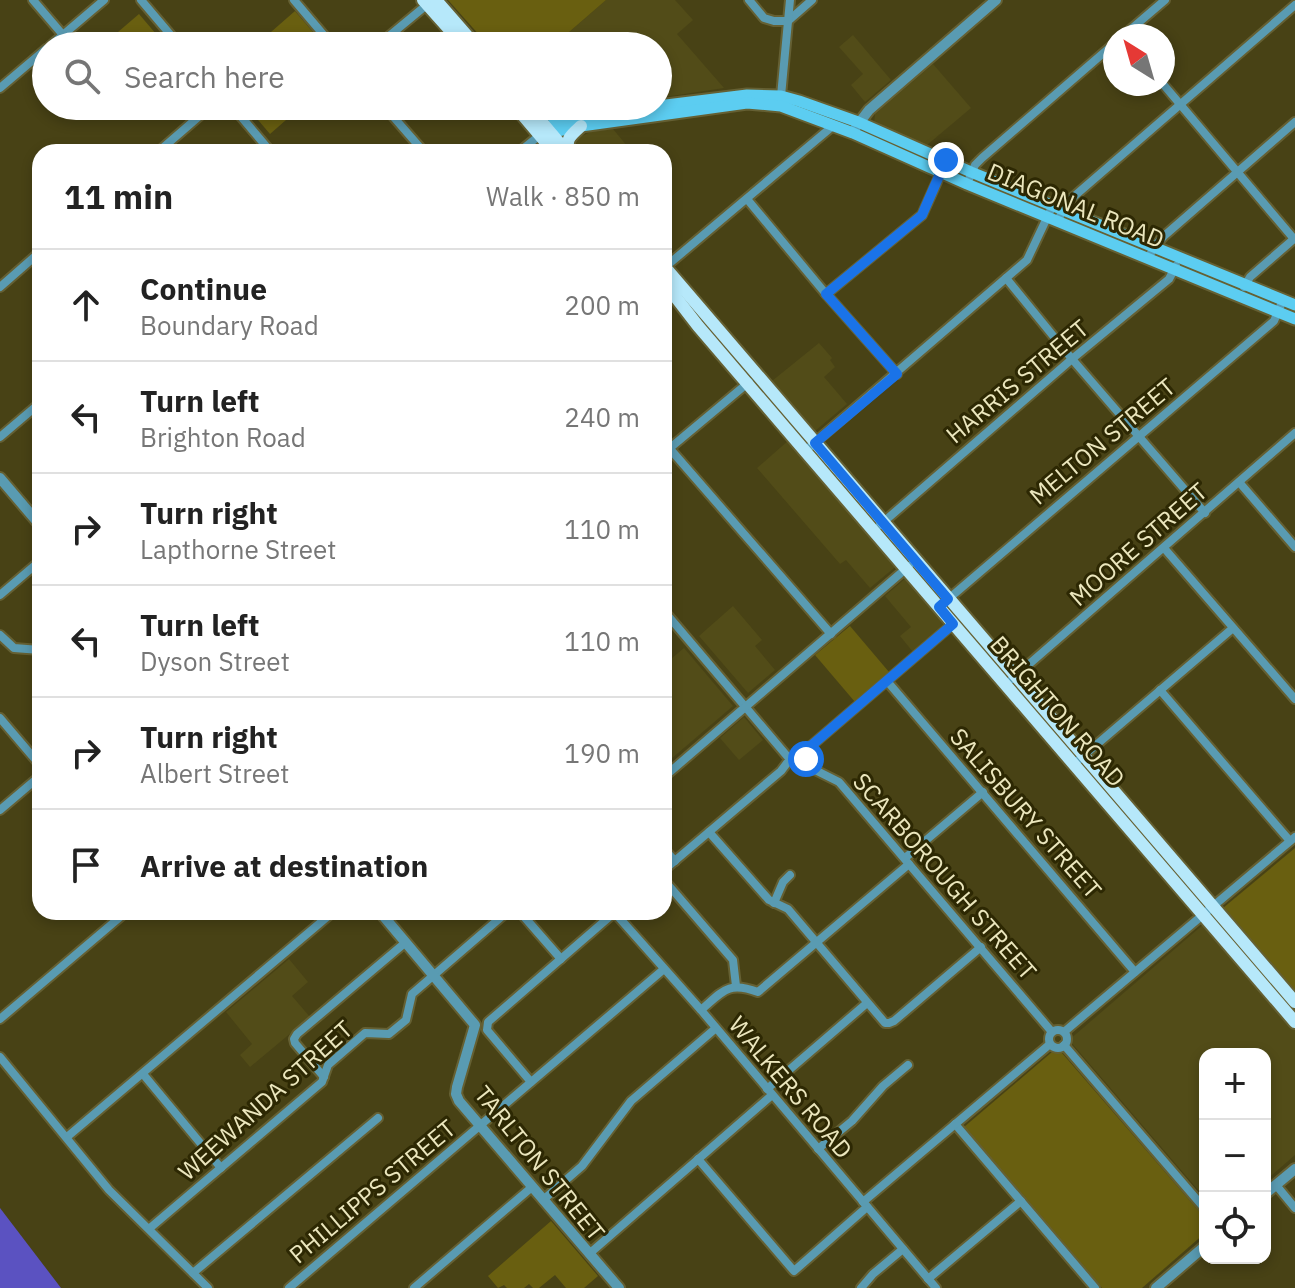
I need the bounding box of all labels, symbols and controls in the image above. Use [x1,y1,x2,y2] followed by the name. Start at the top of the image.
[1103,24,1175,96] north arrow
[32,32,672,120] search box
[60,54,104,98] icon: search
[124,57,285,96] text: Search here
[928,142,964,178] route end
[983,155,1169,255] street label: DIAGONAL ROAD
[64,174,173,218] text: 11 min
[486,179,640,213] text: Walk · 850 m
[140,269,267,308] text: Continue
[64,283,108,327] icon: ahead
[564,288,640,322] text: 200 m
[140,308,319,342] text: Boundary Road
[939,312,1095,450] street label: HARRIS STREET
[1022,370,1182,511] street label: MELTON STREET
[140,381,259,420] text: Turn left
[64,395,108,439] icon: left
[564,400,640,434] text: 240 m
[140,420,306,454] text: Brighton Road
[1062,475,1214,613] street label: MOORE STREET
[140,493,278,532] text: Turn right
[64,507,108,551] icon: right
[564,512,640,546] text: 110 m
[140,532,336,566] text: Lapthorne Street
[140,605,259,644] text: Turn left
[64,619,108,663] icon: left
[564,624,640,658] text: 110 m
[983,629,1133,793] street label: BRIGHTON ROAD
[140,644,290,678] text: Dyson Street
[140,717,278,756] text: Turn right
[943,721,1109,905] street label: SALISBURY STREET
[64,731,108,775] icon: right
[564,736,640,770] text: 190 m
[788,741,824,777] route start
[140,756,289,790] text: Albert Street
[846,766,1044,986] street label: SCARBOROUGH STREET
[64,843,108,887] icon: arrive
[140,846,428,885] text: Arrive at destination
[722,1009,860,1165] street label: WALKERS ROAD
[171,1013,359,1187] street label: WEEWANDA STREET
[1199,1048,1271,1264] map controls
[1199,1048,1271,1120] button: +
[468,1079,613,1247] street label: TARLTON STREET
[282,1112,462,1270] street label: PHILLIPPS STREET
[1199,1120,1271,1192] button: −
[1199,1192,1271,1264] button: locate

